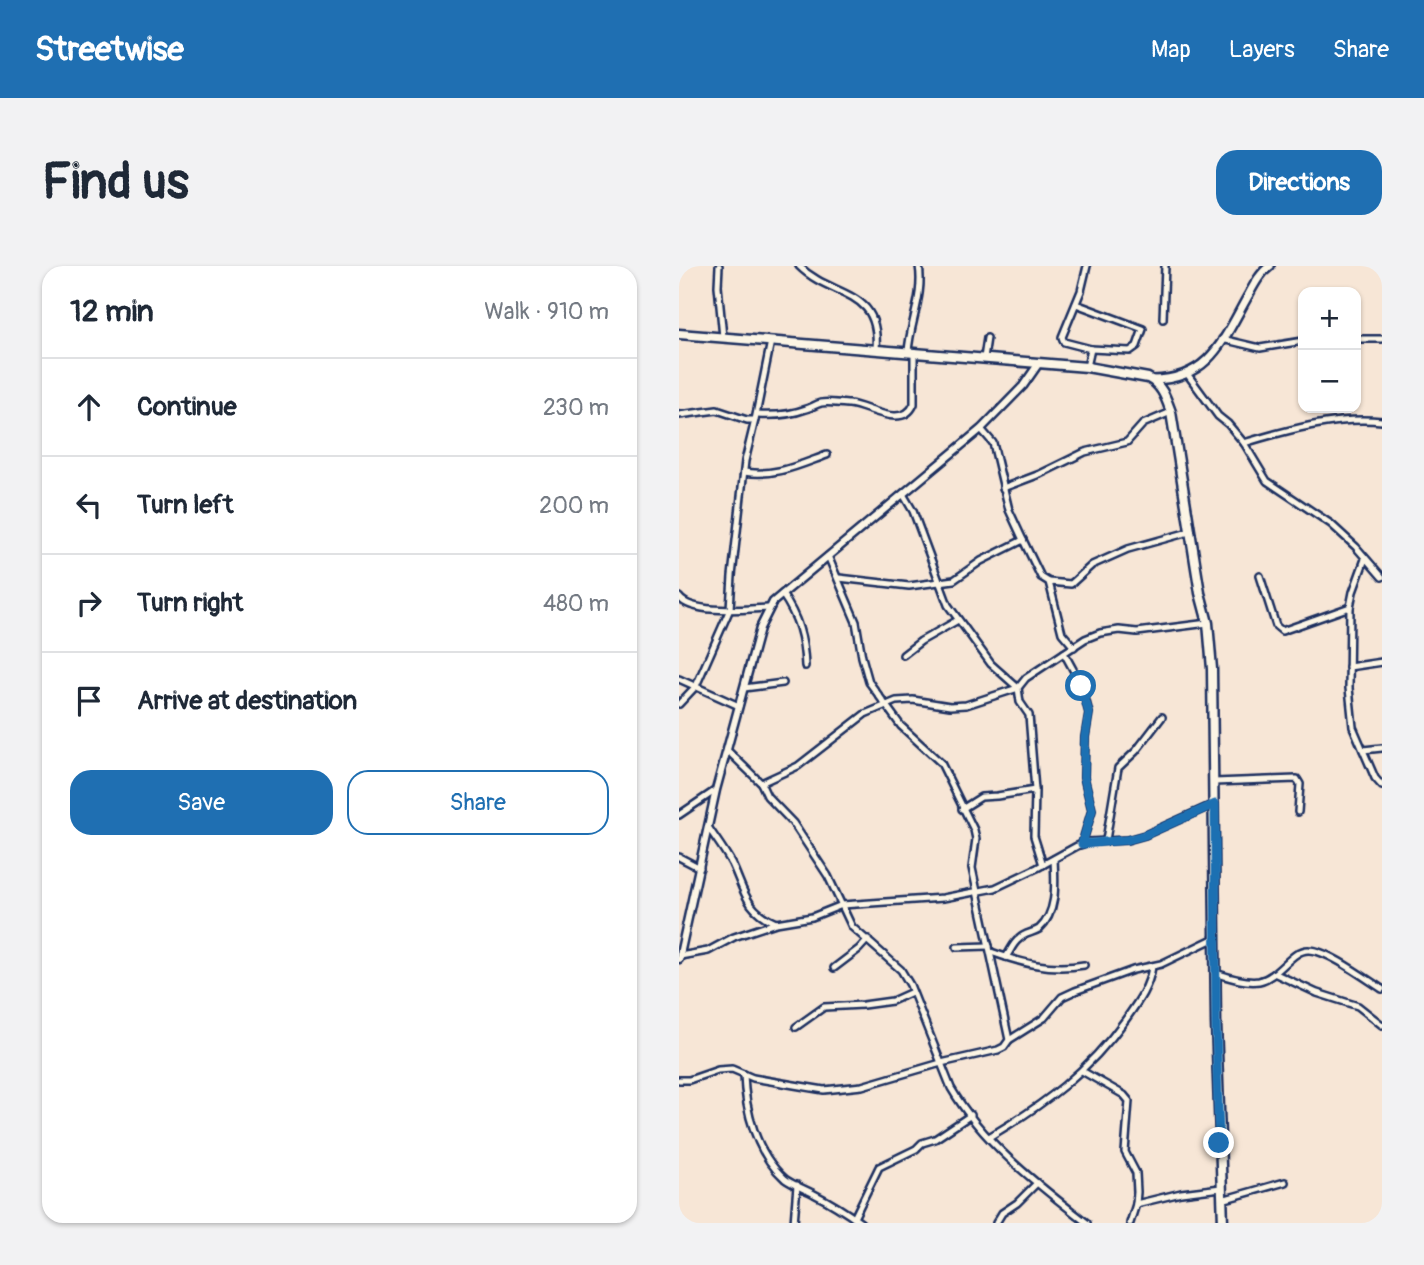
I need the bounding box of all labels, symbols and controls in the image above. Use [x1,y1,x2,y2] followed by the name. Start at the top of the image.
[35,29,184,70] text: Streetwise
[1151,35,1191,64] text: Map
[1229,35,1295,64] text: Layers
[1333,35,1389,64] text: Share
[1216,150,1382,215] button: Directions
[42,152,189,213] text: Find us
[1298,287,1361,413] map controls
[1298,287,1361,350] button: +
[70,293,154,330] text: 12 min
[484,297,609,326] text: Walk · 910 m
[1298,350,1361,413] button: −
[70,388,108,426] icon: ahead
[137,391,237,423] text: Continue
[543,393,609,422] text: 230 m
[70,486,108,524] icon: left
[137,489,233,521] text: Turn left
[539,491,609,520] text: 200 m
[70,584,108,622] icon: right
[137,587,243,619] text: Turn right
[543,589,609,618] text: 480 m
[1065,670,1096,701] route start
[70,682,108,720] icon: arrive
[137,685,357,717] text: Arrive at destination
[70,770,333,835] button: Save
[347,770,609,835] button: Share
[1203,1127,1234,1158] route end

